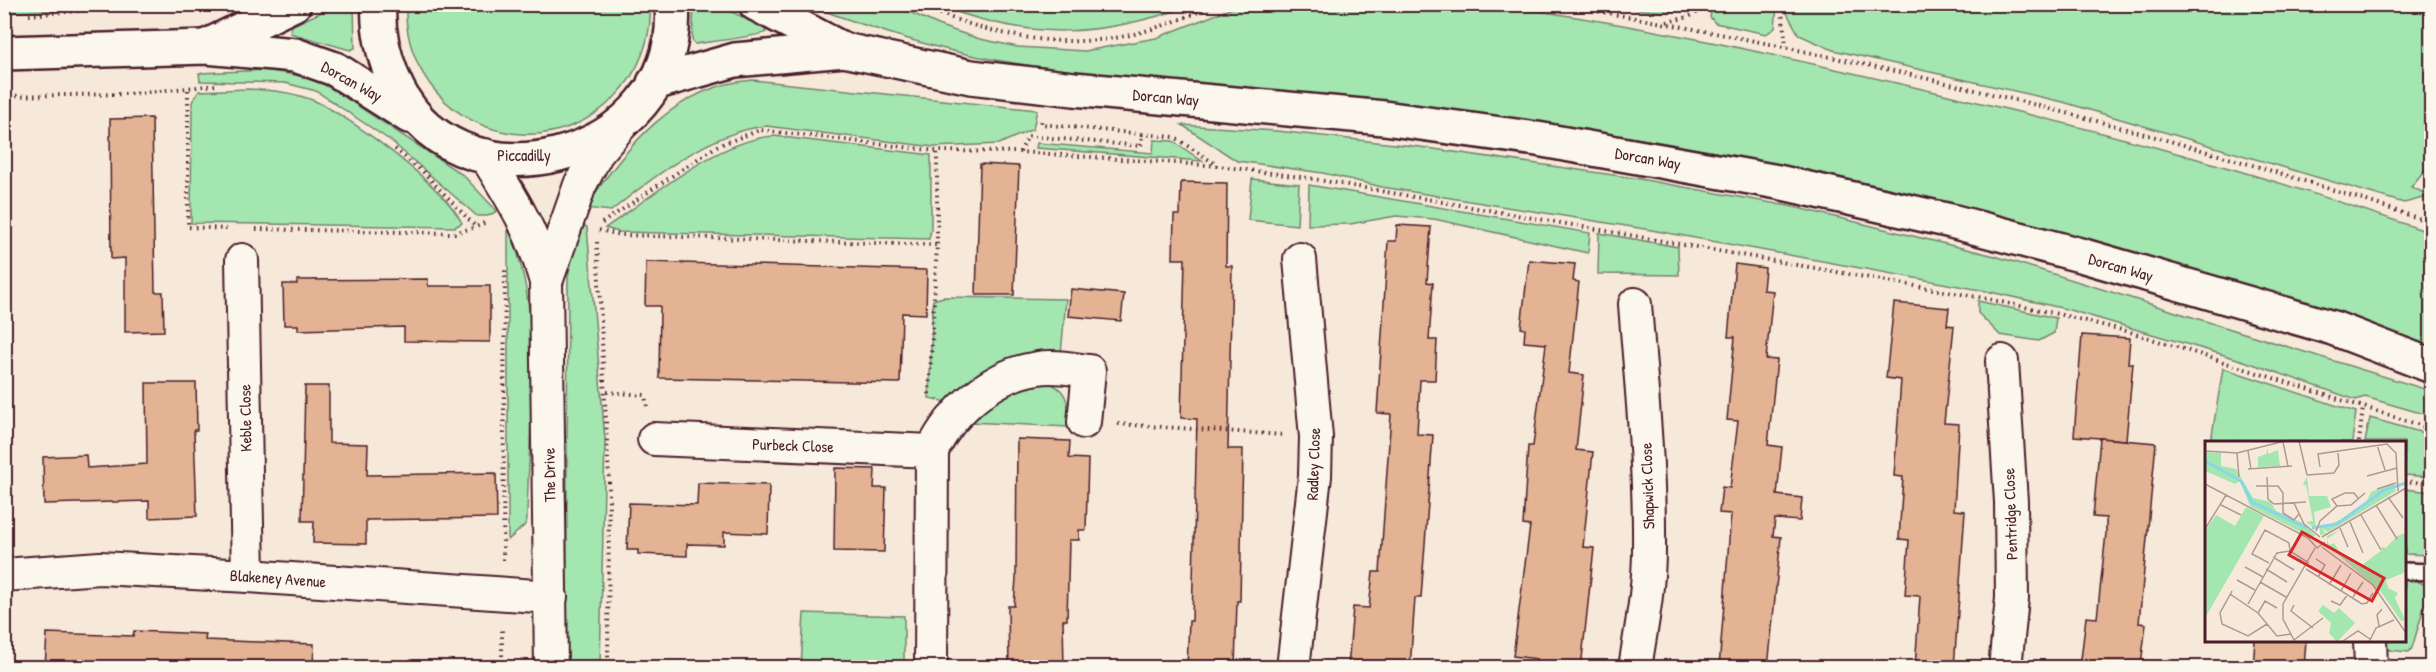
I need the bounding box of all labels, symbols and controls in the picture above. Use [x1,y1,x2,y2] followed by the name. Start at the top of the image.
[318,55,387,107] street label: Dorcan Way
[1132,83,1200,111] street label: Dorcan Way
[1613,141,1683,175] street label: Dorcan Way
[497,144,551,166] street label: Piccadilly
[2086,247,2156,287] street label: Dorcan Way
[233,383,257,452] street label: Keble Close
[1301,427,1325,501] street label: Radley Close
[752,433,835,457] street label: Purbeck Close
[2205,441,2406,642] inset map
[1634,442,1660,530] street label: Shapwick Close
[538,447,560,502] street label: The Drive
[1997,467,2023,560] street label: Pentridge Close
[229,564,327,592] street label: Blakeney Avenue

